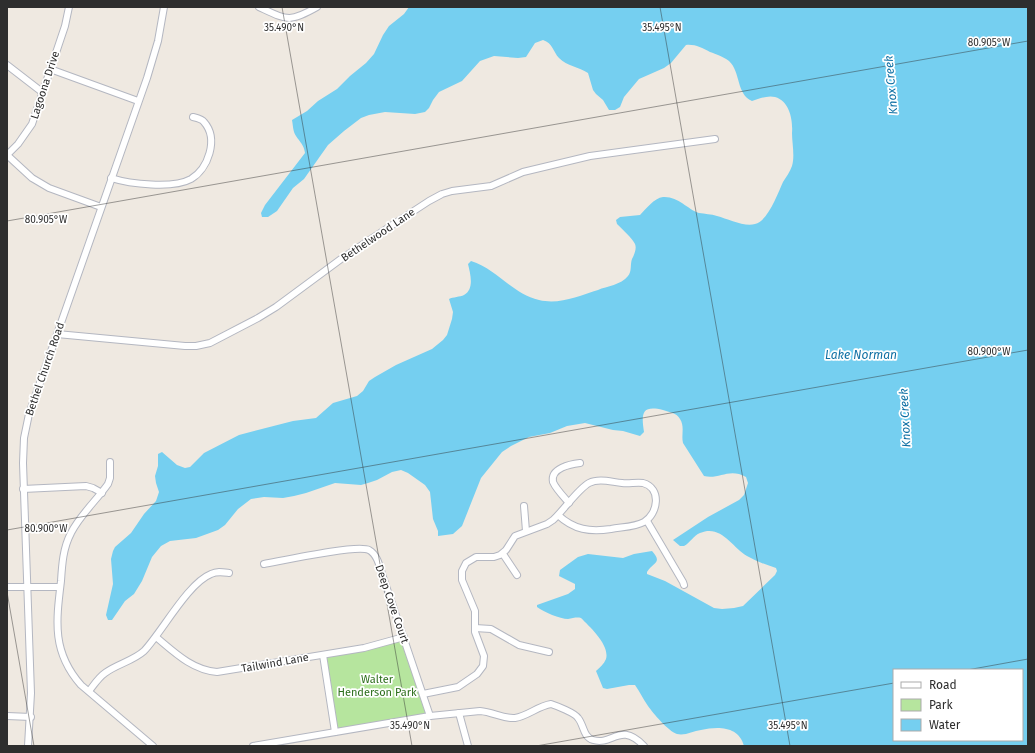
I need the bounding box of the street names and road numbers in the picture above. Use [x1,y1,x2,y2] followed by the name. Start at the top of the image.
[28,49,62,121] street label: Lagoona Drive
[339,205,417,265] street label: Bethelwood Lane
[23,321,67,417] street label: Bethel Church Road
[372,563,412,645] street label: Deep Cove Court
[240,651,310,675] street label: Tailwind Lane

